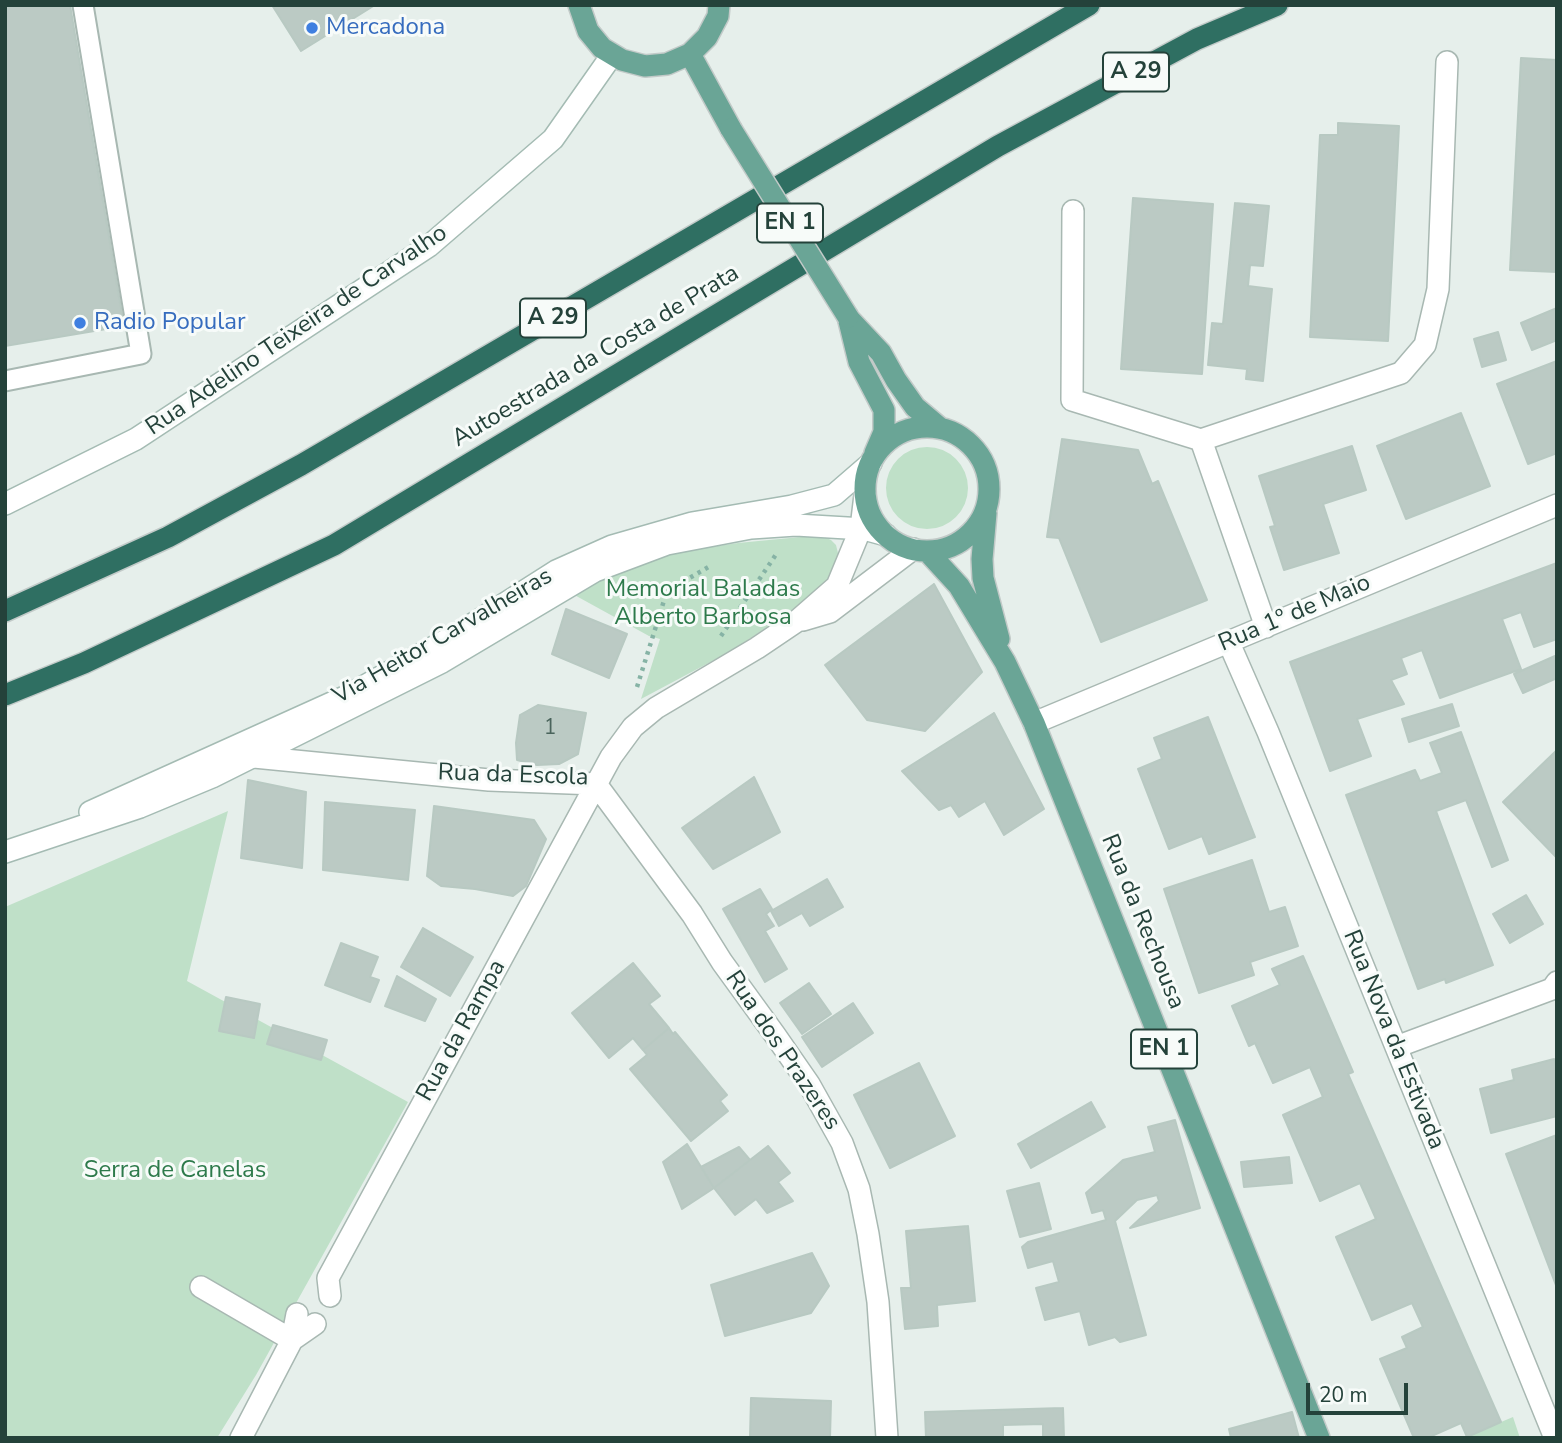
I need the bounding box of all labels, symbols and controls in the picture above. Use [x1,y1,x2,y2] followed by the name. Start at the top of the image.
[326,14,445,42] place label: Mercadona
[304,20,320,36] marker: Mercadona
[1103,53,1169,92] road number: A 29
[757,204,823,243] road number: EN 1
[141,219,453,443] street label: Rua Adelino Teixeira de Carvalho
[447,260,745,454] street label: Autoestrada da Costa de Prata
[520,298,586,338] road number: A 29
[94,309,246,337] place label: Radio Popular
[72,315,88,331] marker: Radio Popular
[328,562,558,712] street label: Via Heitor Carvalheiras
[1215,569,1375,659] street label: Rua 1º de Maio
[606,576,800,632] park label: Memorial Baladas Alberto Barbosa
[544,716,556,742] house number: 1
[437,759,589,793] street label: Rua da Escola
[1094,831,1190,1013] street label: Rua da Rechousa
[1336,926,1450,1154] street label: Rua Nova da Estivada
[411,955,513,1107] street label: Rua da Rampa
[718,966,846,1136] street label: Rua dos Prazeres
[1131,1030,1197,1068] road number: EN 1
[84,1157,266,1185] park label: Serra de Canelas
[1310,1370,1412,1414] scale bar
[1319,1381,1368,1409] text: 20 m

